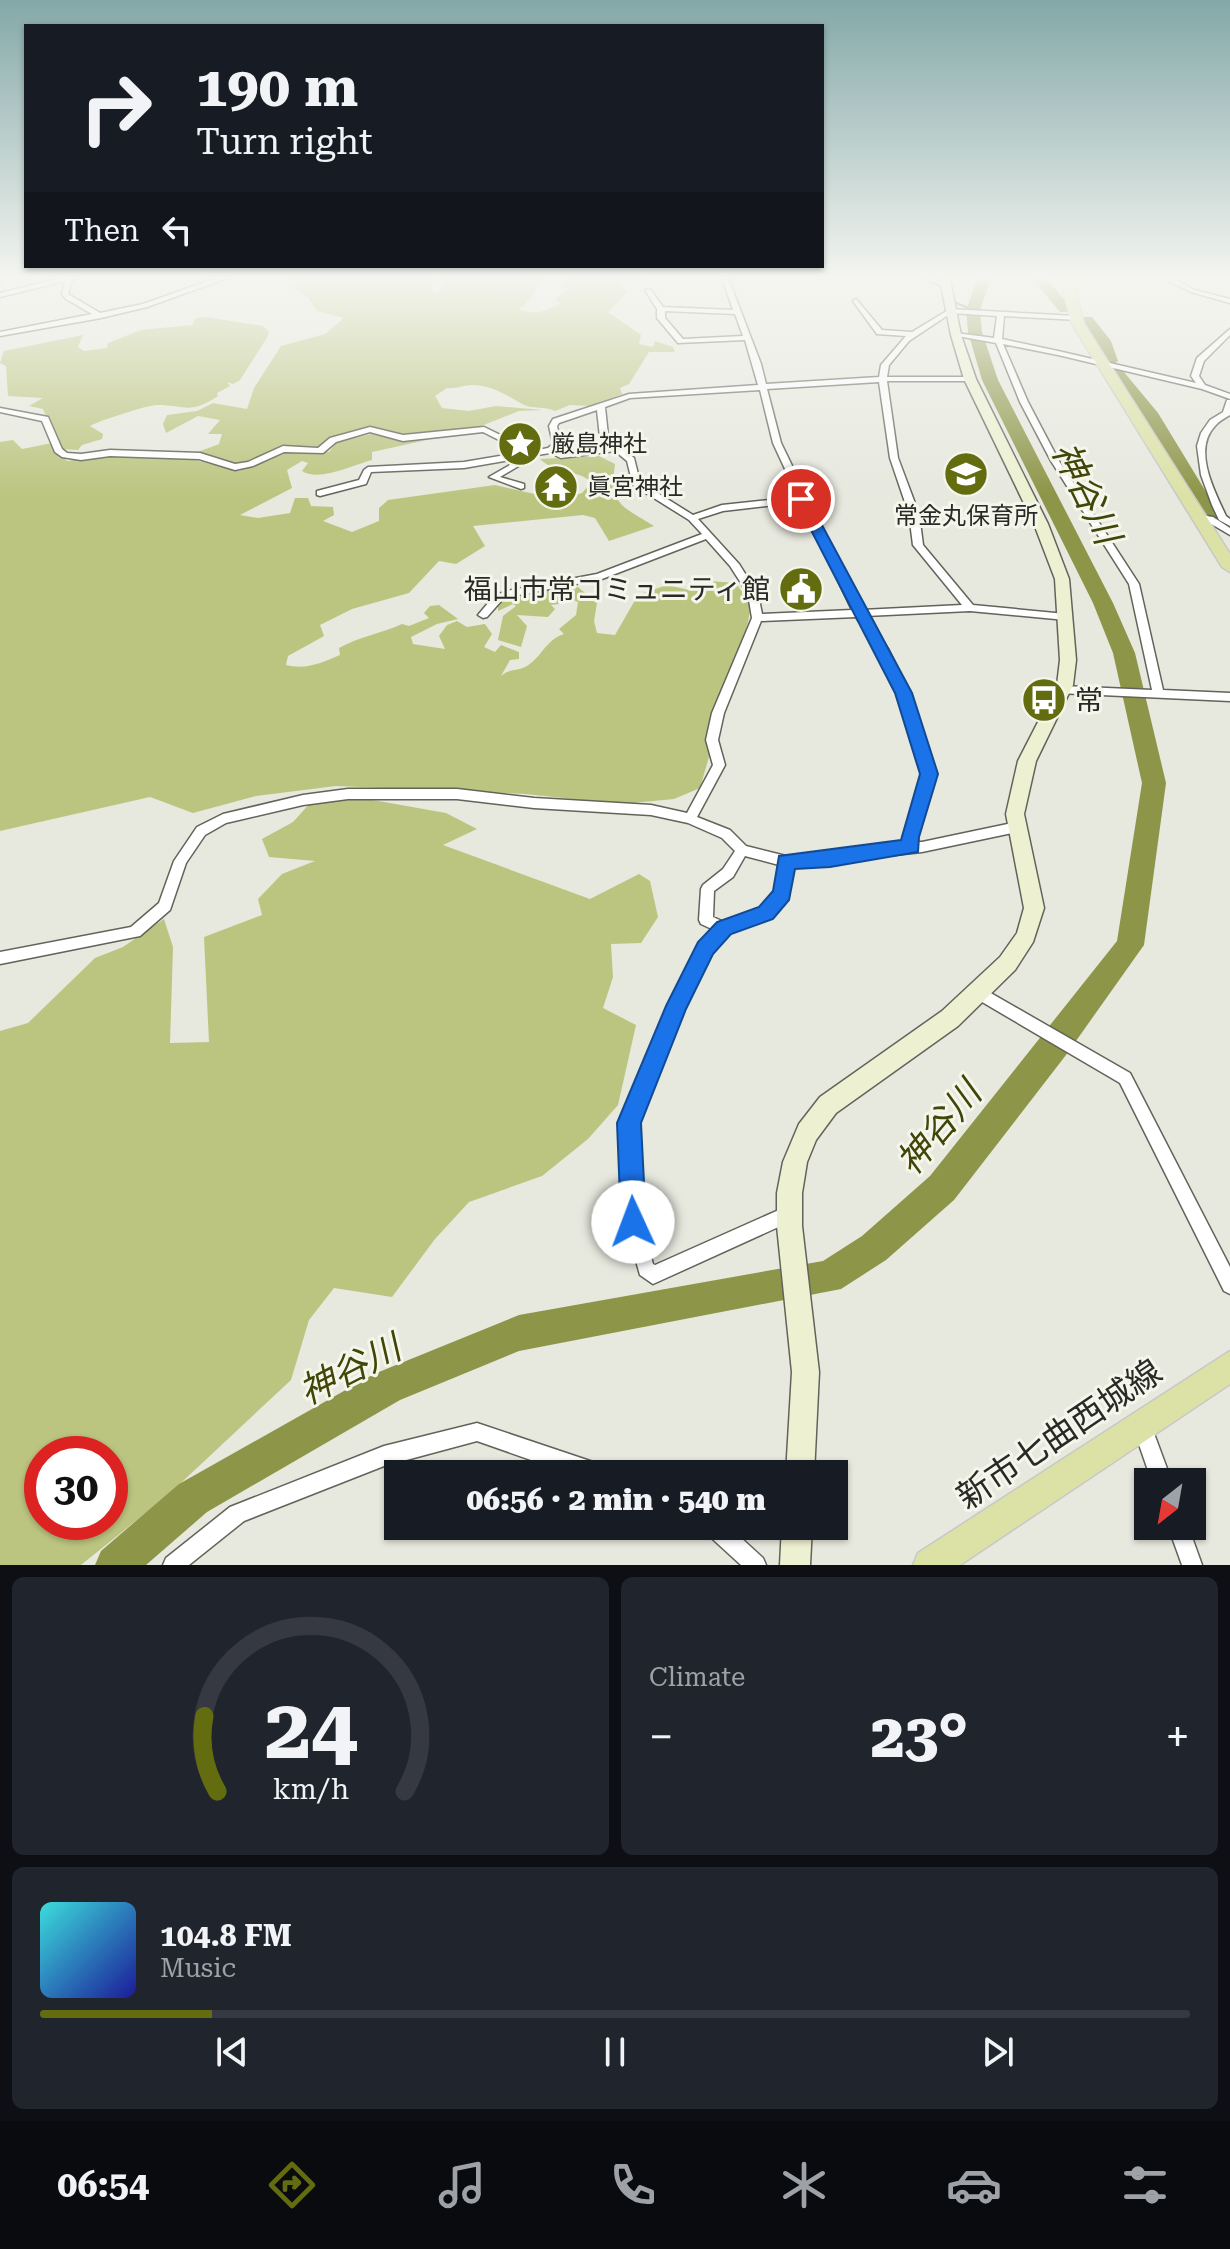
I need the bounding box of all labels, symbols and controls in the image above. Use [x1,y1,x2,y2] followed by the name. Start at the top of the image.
[196,54,358,120] text: 190 m
[64,56,168,160] icon: right
[196,121,373,163] text: Turn right
[155,208,199,252] icon: left
[64,213,139,248] text: Then
[496,420,544,468] place icon: 厳島神社
[551,430,647,458] place label: 厳島神社
[1043,435,1130,554] water label: 神谷川
[942,450,990,498] school or university icon: 常金丸保育所
[532,463,580,511] temple icon: 眞宮神社
[767,465,835,533] pin
[587,473,683,501] place label: 眞宮神社
[779,477,823,521] icon: arrive
[894,502,1038,530] place label: 常金丸保育所
[777,565,825,613] public building icon: 福山市常コミュニティ館
[464,573,770,606] place label: 福山市常コミュニティ館
[1020,676,1068,724] bus stop icon: 常
[1075,684,1103,717] place label: 常
[888,1070,992,1183] water label: 神谷川
[591,1180,675,1264] position arrow
[292,1325,411,1413] water label: 神谷川
[949,1351,1169,1517] street label: 新市七曲西城線
[24,1436,128,1540] speed limit sign: 30
[1134,1468,1206,1540] north arrow
[1134,1468,1206,1540] map controls
[466,1482,766,1517] text: 06:56 · 2 min · 540 m
[649,1662,745,1692] text: Climate
[264,1681,357,1778] text: 24
[871,1701,968,1772] text: 23°
[649,1711,674,1763] text: −
[1165,1711,1190,1763] text: +
[272,1772,349,1806] text: km/h
[160,1918,292,1953] text: 104.8 FM
[160,1953,236,1983] text: Music
[210,2030,254,2074] icon: previous
[593,2030,637,2074] icon: pause
[976,2030,1020,2074] icon: next
[264,2157,320,2213] icon: directions
[434,2157,490,2213] icon: music
[605,2157,661,2213] icon: phone
[776,2157,832,2213] icon: climate
[946,2157,1002,2213] icon: car
[1117,2157,1173,2213] icon: filters
[57,2164,149,2206] text: 06:54

